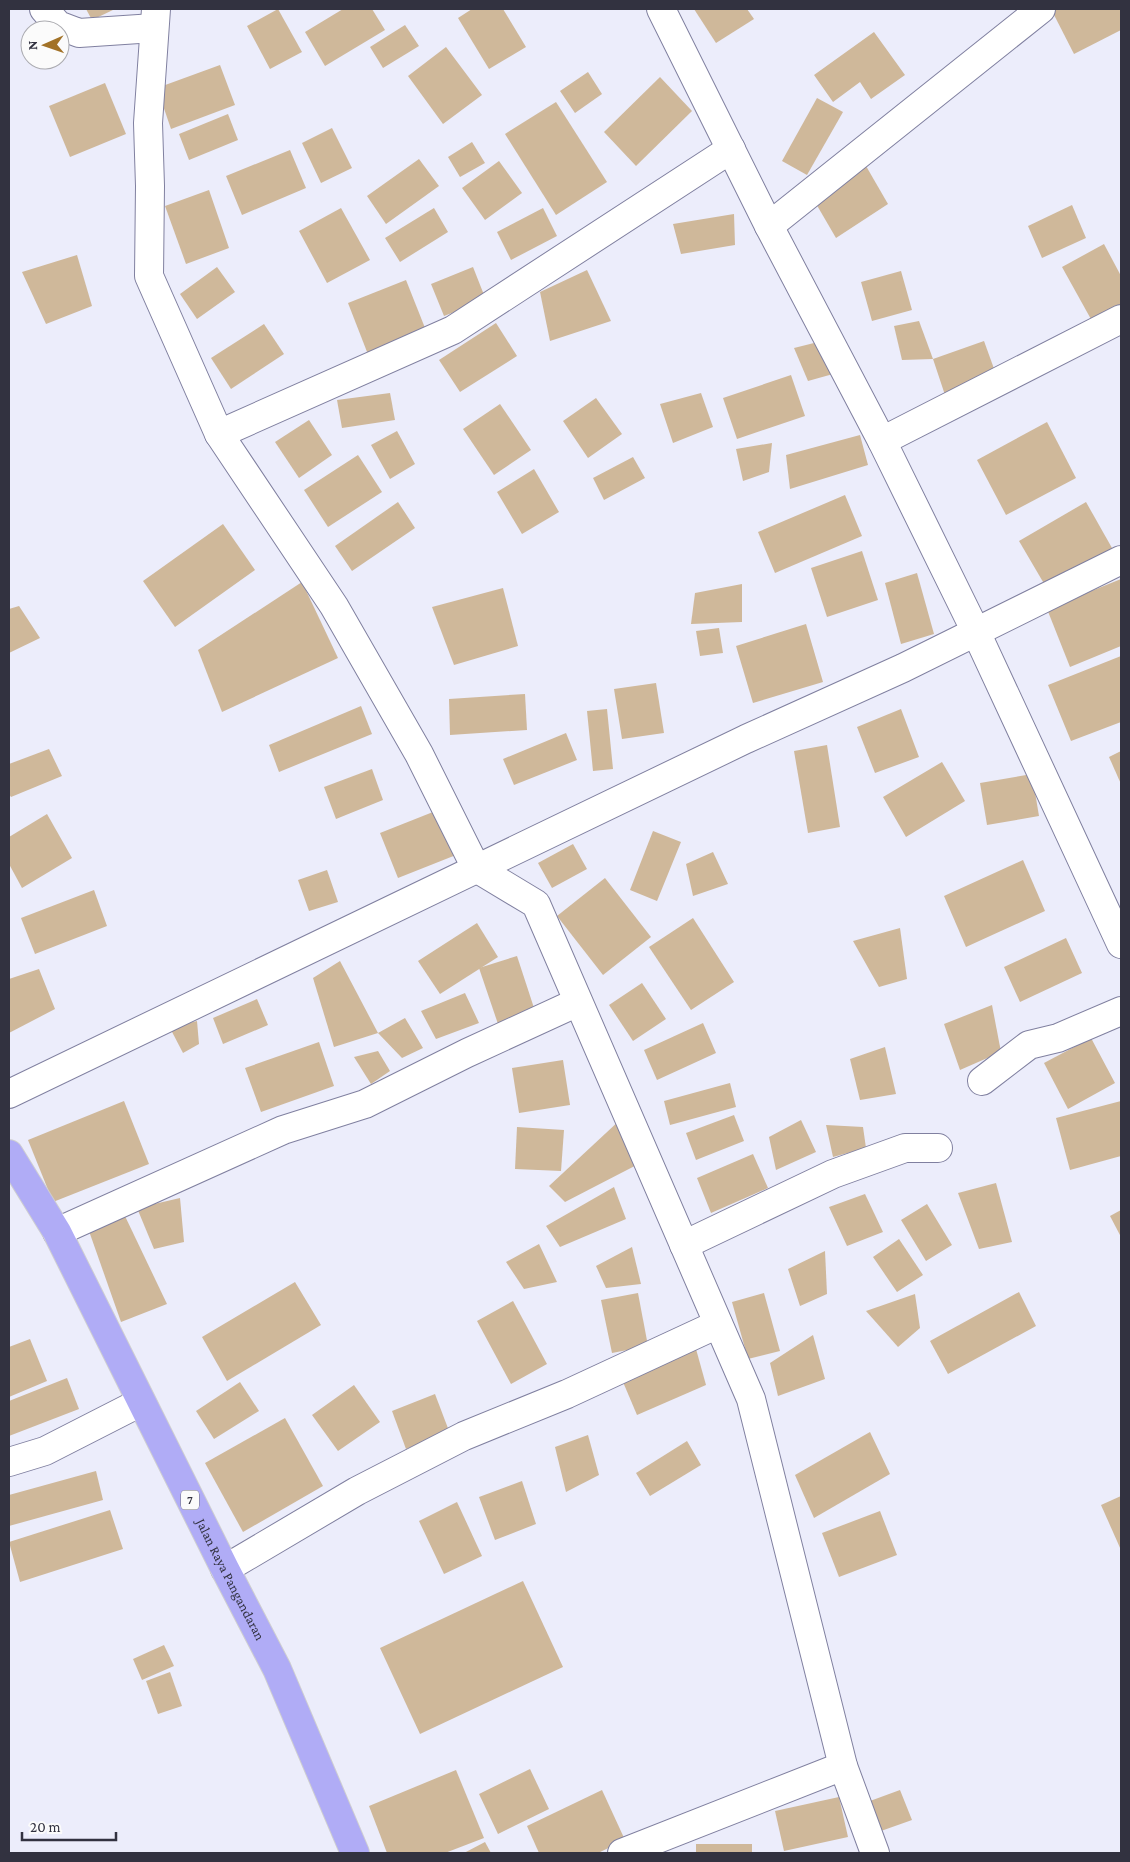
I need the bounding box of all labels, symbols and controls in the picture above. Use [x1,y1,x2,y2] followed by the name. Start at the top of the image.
[20,20,70,70] north arrow
[24,40,40,51] text: N
[181,1490,199,1510] road number: 7
[192,1514,269,1643] street label: Jalan Raya Pangandaran
[22,1810,116,1842] scale bar
[30,1819,61,1835] text: 20 m

